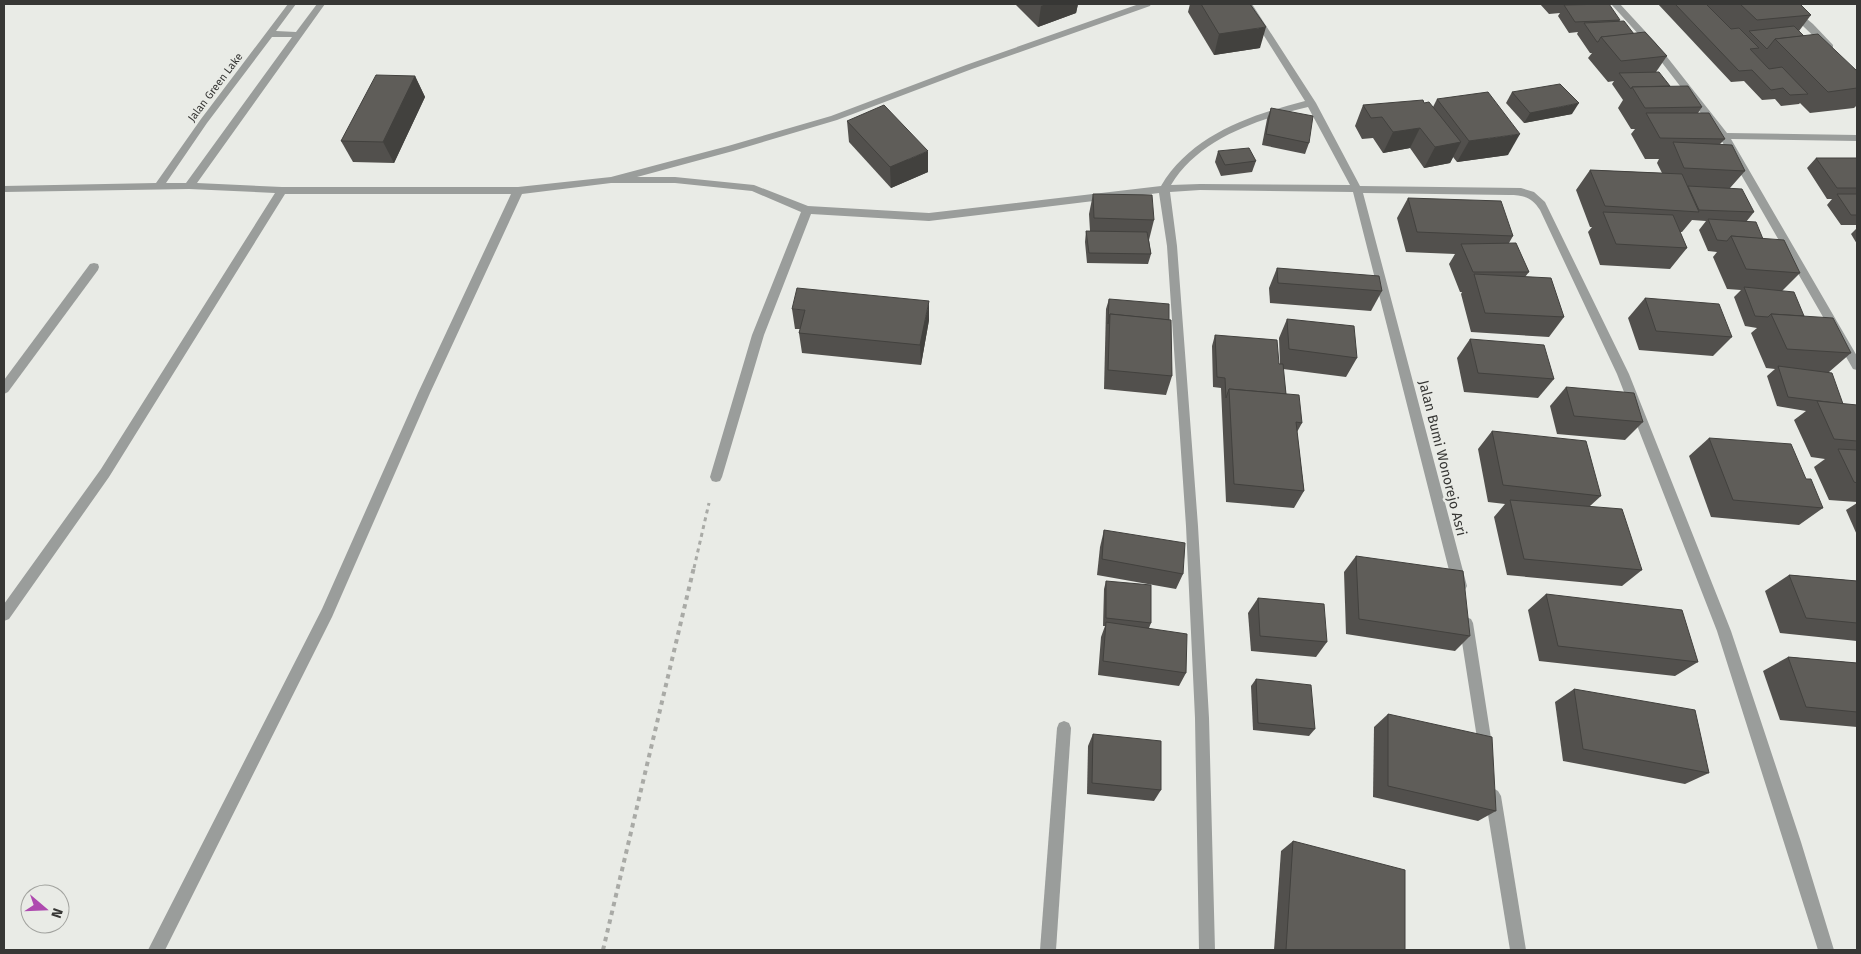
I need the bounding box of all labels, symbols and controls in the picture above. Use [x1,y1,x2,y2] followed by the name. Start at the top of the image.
[185,50,246,124] street label: Jalan Green Lake
[1415,378,1470,538] street label: Jalan Bumi Wonorejo Asri
[20,884,70,934] north arrow
[47,906,66,920] text: N

